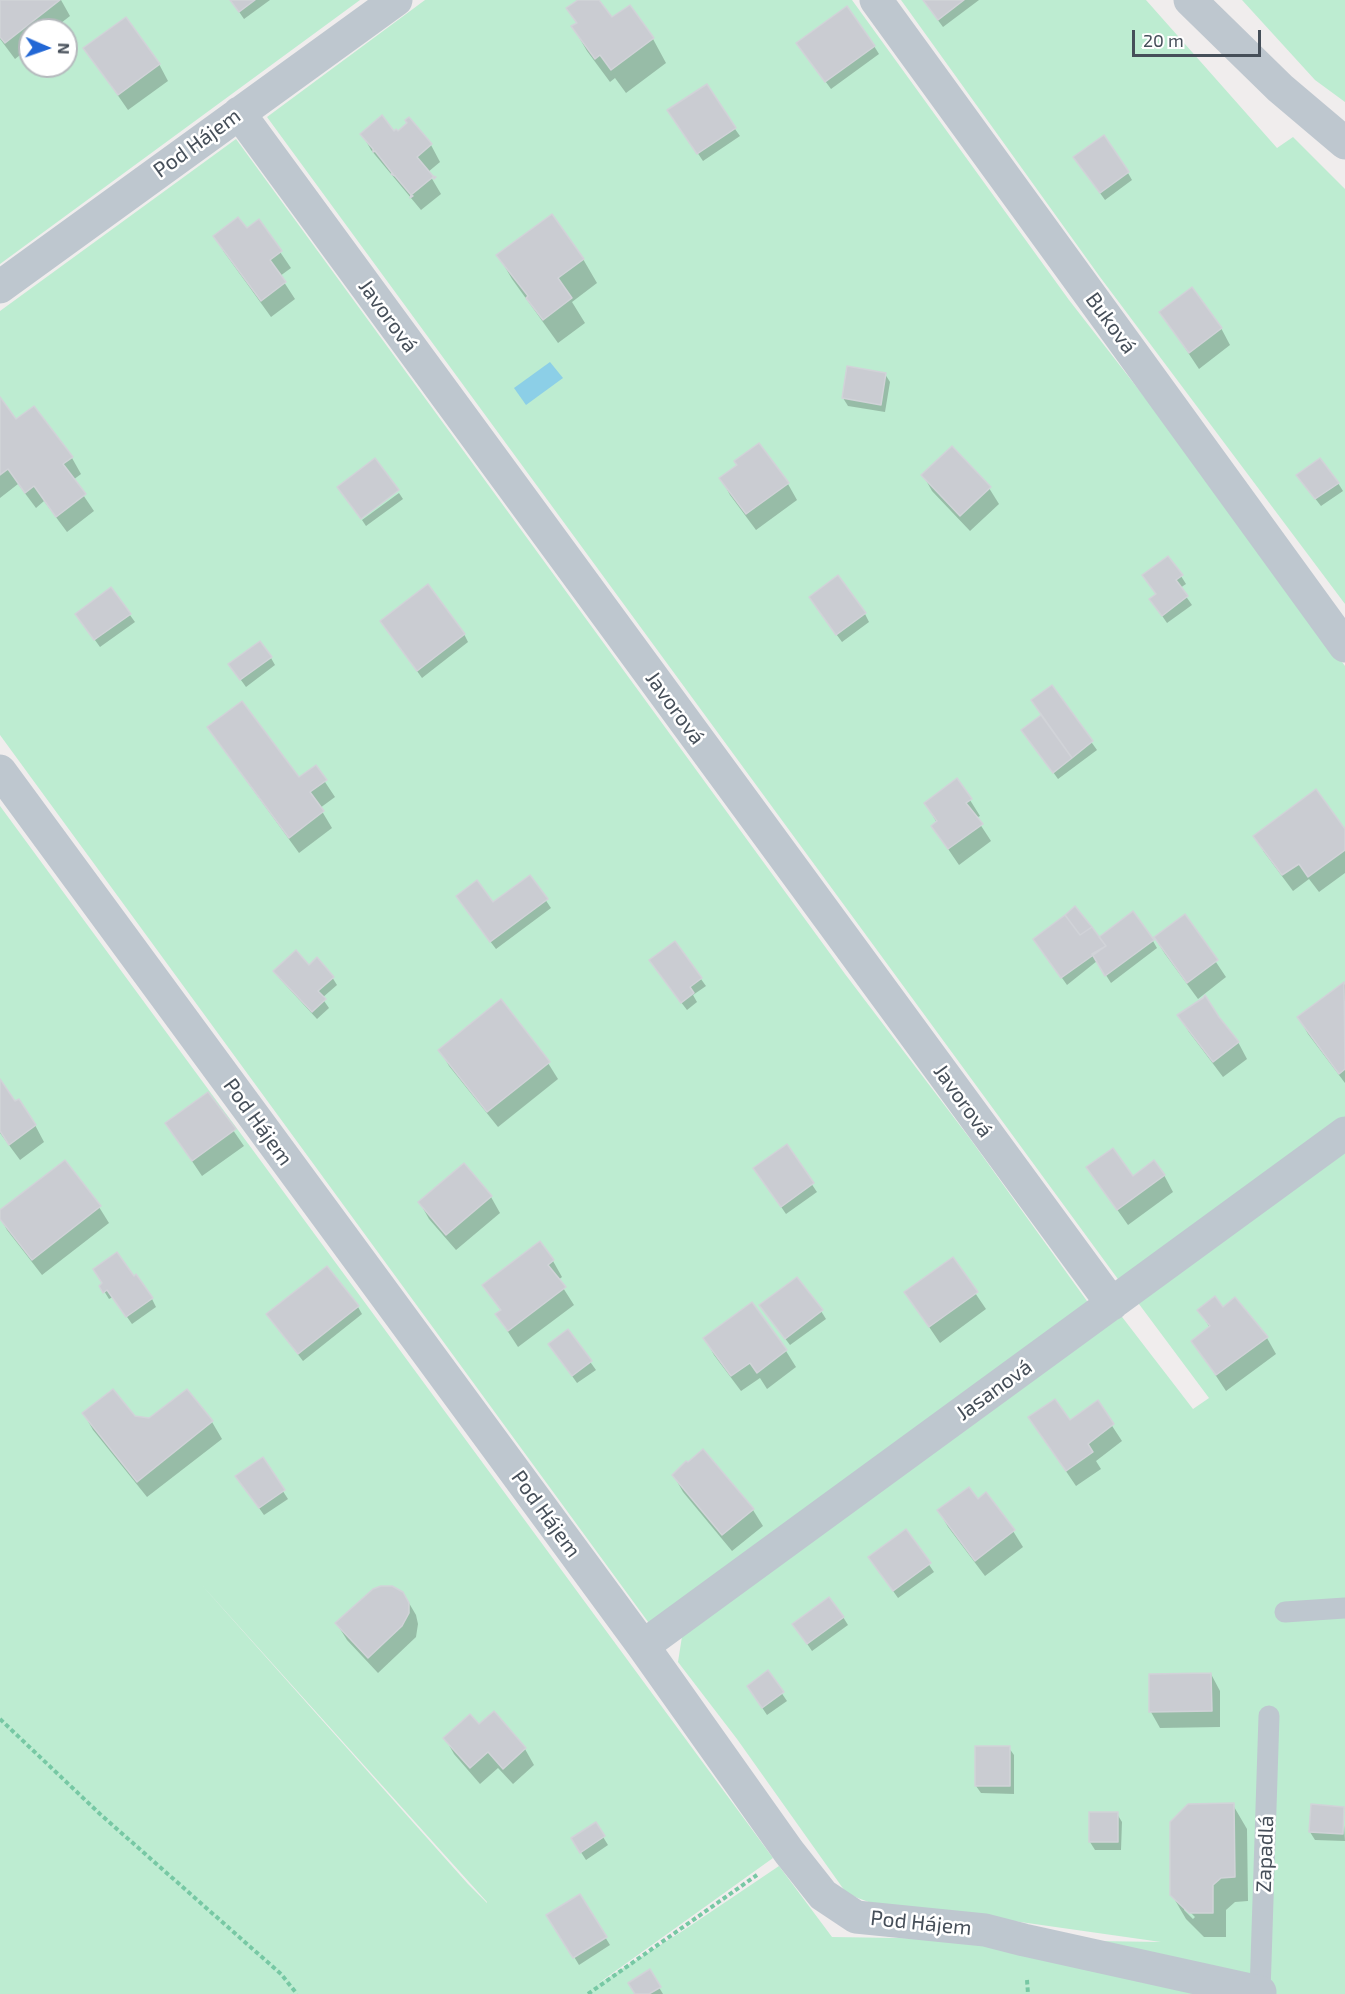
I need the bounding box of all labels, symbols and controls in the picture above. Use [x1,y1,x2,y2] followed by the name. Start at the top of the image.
[18,18,78,78] north arrow
[1135,18,1264,56] scale bar
[1143,29,1184,51] text: 20 m
[55,42,74,55] text: N
[149,103,245,183] street label: Pod Hájem
[353,275,423,357] street label: Javorová
[1080,287,1142,359] street label: Buková
[640,667,710,749] street label: Javorová
[928,1060,998,1142] street label: Javorová
[218,1074,298,1170] street label: Pod Hájem
[951,1354,1037,1426] street label: Jasanová
[506,1466,586,1562] street label: Pod Hájem
[1251,1815,1279,1893] street label: Zapadlá
[869,1905,973,1941] street label: Pod Hájem

